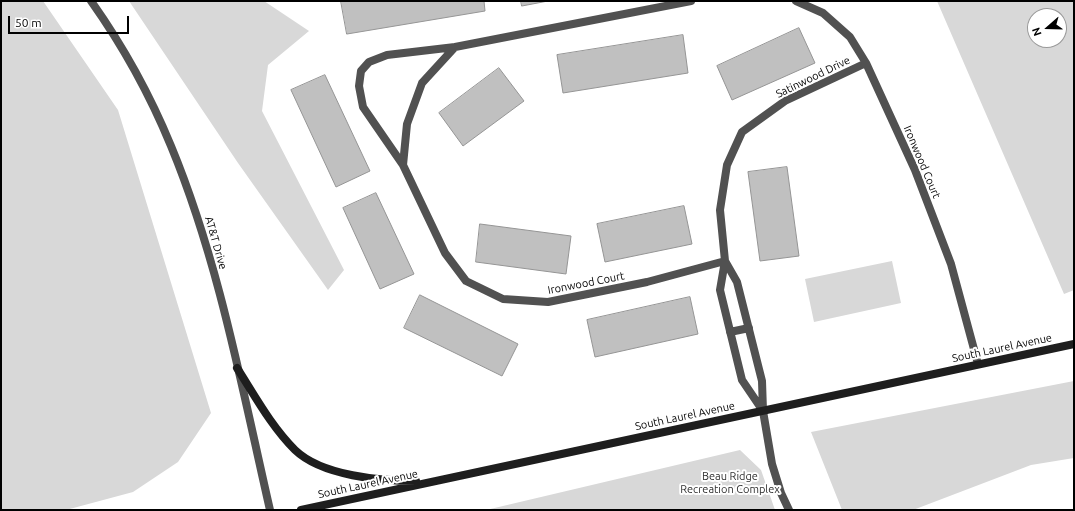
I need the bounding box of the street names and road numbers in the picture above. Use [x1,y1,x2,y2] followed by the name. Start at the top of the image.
[774,53,852,101] street label: Satinwood Drive
[901,124,943,200] street label: Ironwood Court
[202,215,230,271] street label: AT&T Drive
[546,269,626,297] street label: Ironwood Court
[951,331,1053,365] street label: South Laurel Avenue
[634,399,736,433] street label: South Laurel Avenue
[317,467,419,501] street label: South Laurel Avenue

